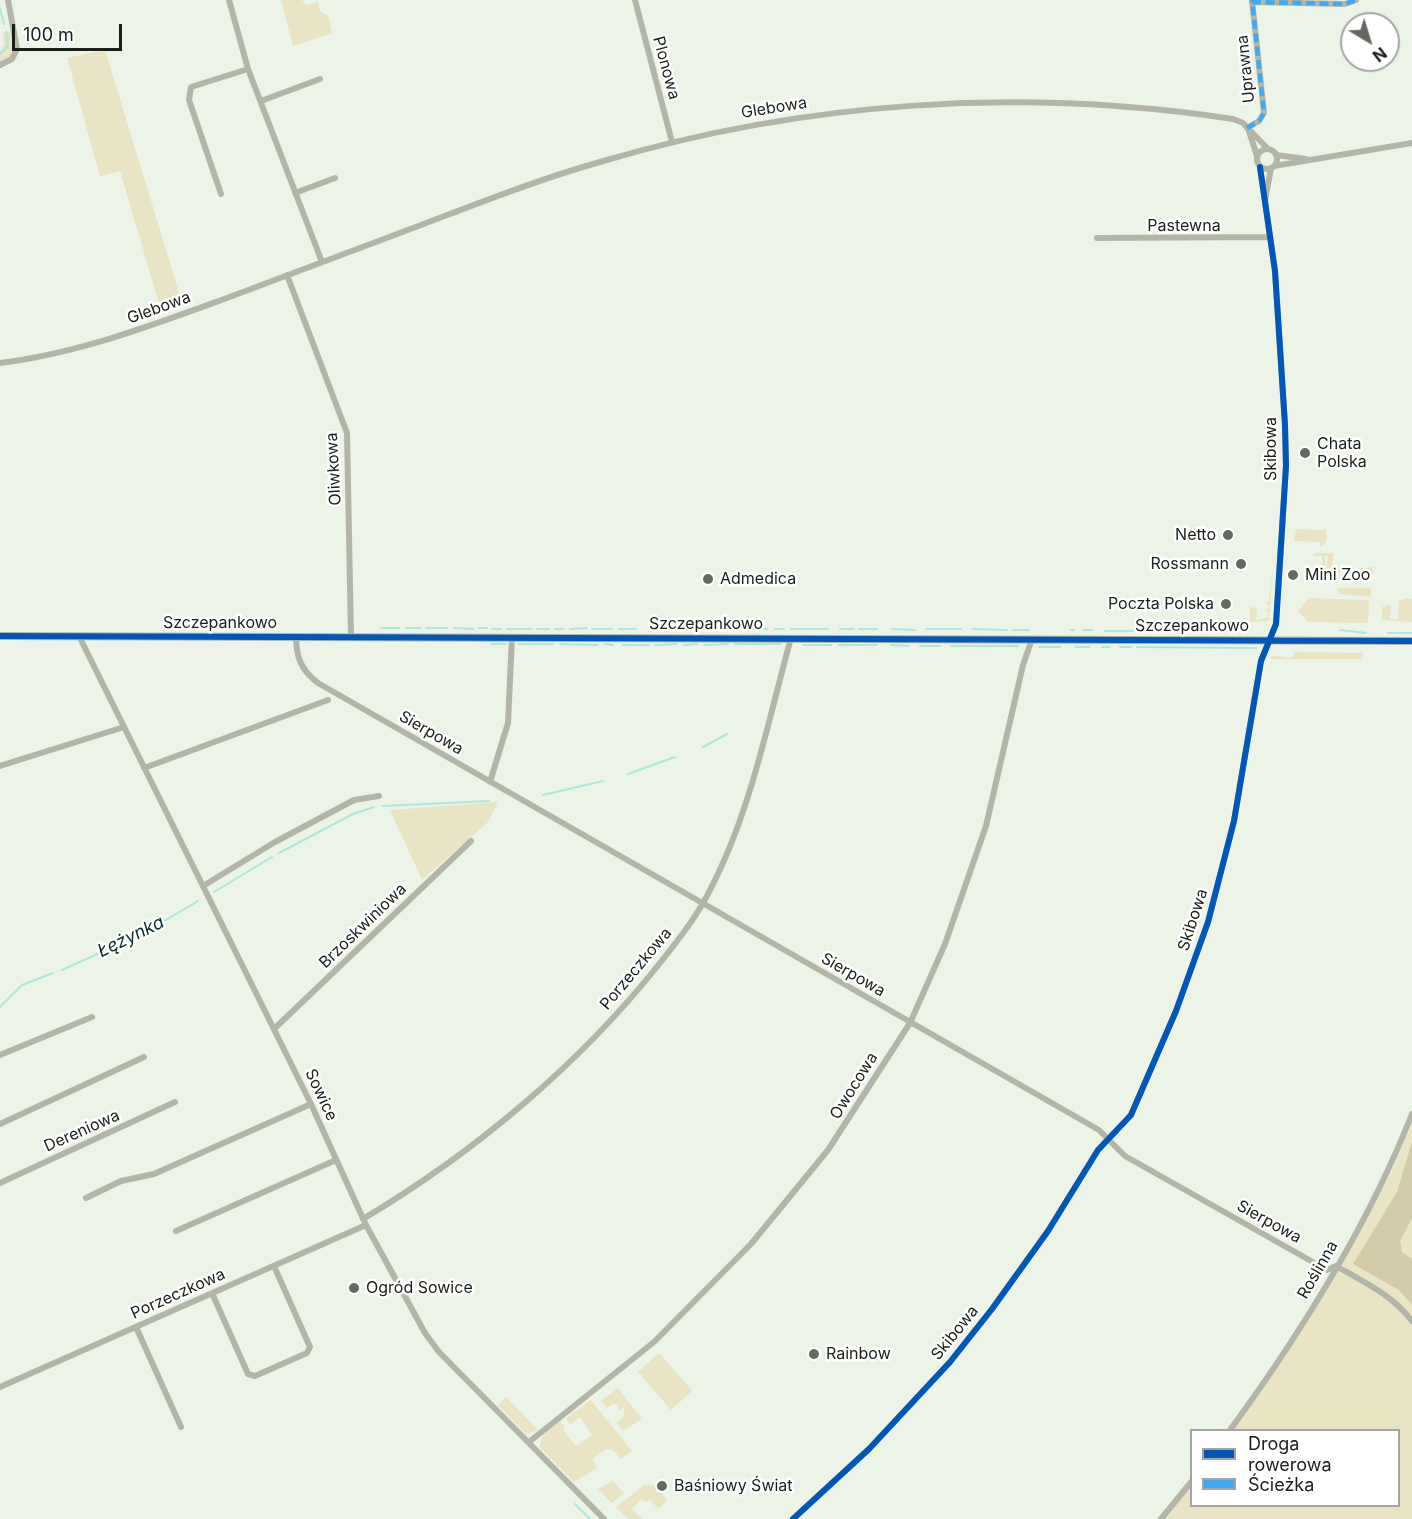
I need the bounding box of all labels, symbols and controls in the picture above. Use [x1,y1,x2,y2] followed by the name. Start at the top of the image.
[15,12,124,50] scale bar
[1340,12,1400,72] north arrow
[23,24,74,45] text: 100 m
[648,34,684,102] street label: Plonowa
[1233,34,1259,104] street label: Uprawna
[1369,43,1391,66] text: N
[740,93,808,123] street label: Glebowa
[1147,216,1221,236] street label: Pastewna
[125,288,193,328] street label: Glebowa
[1261,417,1281,481] street label: Skibowa
[323,432,345,506] street label: Oliwkowa
[1317,434,1367,472] place label: Chata Polska
[1298,446,1312,460] marker: Chata Polska
[1175,525,1216,545] place label: Netto
[1221,528,1235,542] marker: Netto
[1151,554,1229,574] place label: Rossmann
[1234,557,1248,571] marker: Rossmann
[1305,565,1370,585] place label: Mini Zoo
[1286,568,1300,582] marker: Mini Zoo
[720,569,796,589] place label: Admedica
[701,572,715,586] marker: Admedica
[1108,594,1214,614] place label: Poczta Polska
[1219,597,1233,611] marker: Poczta Polska
[163,613,277,633] street label: Szczepankowo
[649,614,763,634] street label: Szczepankowo
[1135,616,1249,636] street label: Szczepankowo
[395,707,467,759] street label: Sierpowa
[315,880,411,972] street label: Brzoskwiniowa
[1174,887,1212,953] street label: Skibowa
[94,912,168,962] water label: Łężynka
[596,924,676,1014] street label: Porzeczkowa
[817,949,889,1001] street label: Sierpowa
[826,1049,882,1123] street label: Owocowa
[301,1066,341,1124] street label: Sowice
[41,1106,123,1156] street label: Dereniowa
[1233,1196,1305,1248] street label: Sierpowa
[1294,1238,1342,1302] street label: Roślinna
[128,1265,228,1323] street label: Porzeczkowa
[366,1278,473,1298] place label: Ogród Sowice
[347,1281,361,1295] marker: Ogród Sowice
[927,1302,983,1364] street label: Skibowa
[826,1344,891,1364] place label: Rainbow
[807,1347,821,1361] marker: Rainbow
[1190,1429,1400,1507] legend
[1248,1433,1332,1475] text: Droga rowerowa
[1248,1474,1314,1495] text: Ścieżka
[674,1476,793,1496] place label: Baśniowy Świat
[655,1479,669,1493] marker: Baśniowy Świat

